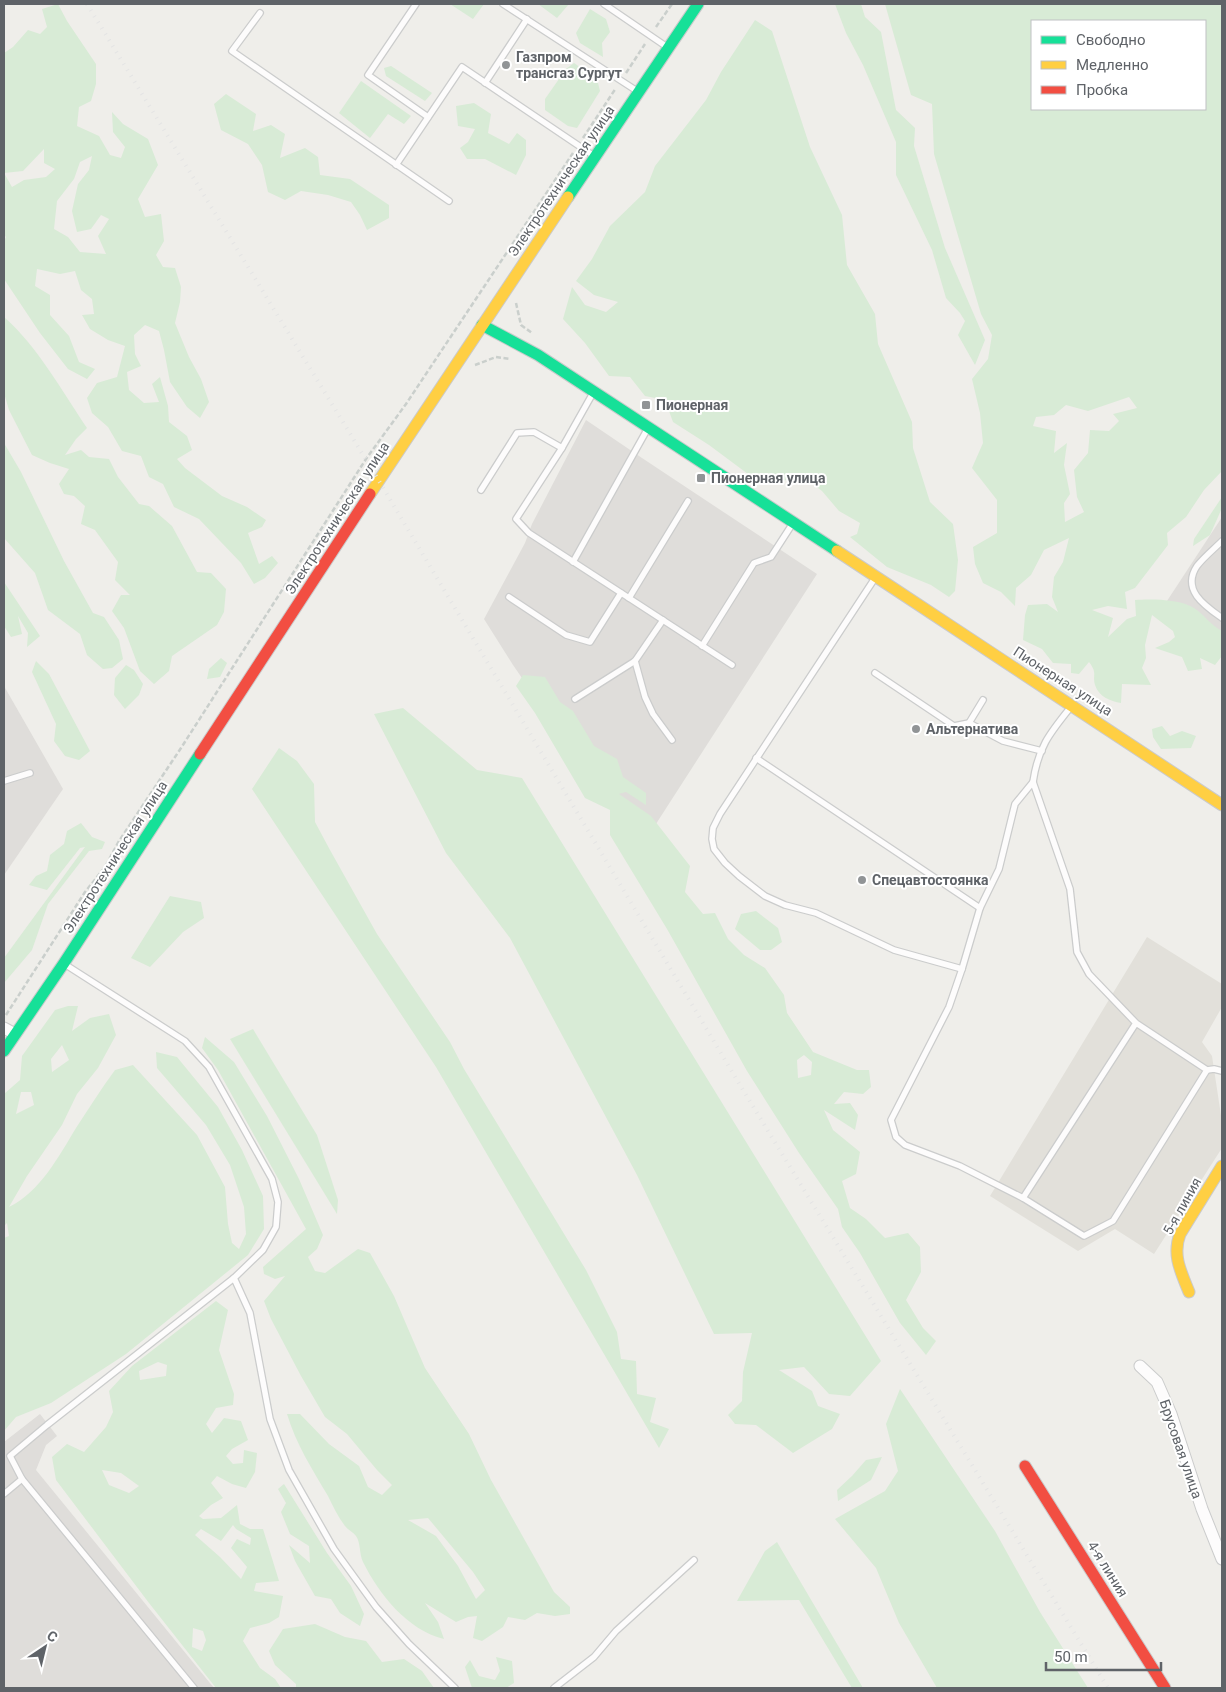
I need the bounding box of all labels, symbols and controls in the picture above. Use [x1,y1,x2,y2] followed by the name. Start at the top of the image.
[1031,20,1206,110] legend
[1076,31,1145,49] text: Свободно
[516,49,622,81] place label: Газпром трансгаз Сургут
[1076,56,1149,74] text: Медленно
[500,59,512,71] marker: Газпром трансгаз Сургут
[1076,81,1128,99] text: Пробка
[504,102,618,260] street label: Электротехническая улица
[656,397,728,413] place label: Пионерная
[640,399,652,411] marker: Пионерная
[282,439,392,597] street label: Электротехническая улица
[711,470,826,486] place label: Пионерная улица
[695,472,707,484] marker: Пионерная улица
[1011,643,1115,719] street label: Пионерная улица
[926,721,1019,737] place label: Альтернатива
[910,723,922,735] marker: Альтернатива
[60,778,170,936] street label: Электротехническая улица
[872,872,989,888] place label: Спецавтостоянка
[856,874,868,886] marker: Спецавтостоянка
[1160,1175,1204,1237] street label: 5-я линия
[1157,1397,1205,1501] street label: Брусовая улица
[1085,1538,1131,1600] street label: 4-я линия
[20,1622,70,1672] north arrow
[44,1627,61,1646] text: С
[1046,1640,1161,1672] scale bar
[1054,1648,1088,1666] text: 50 m

